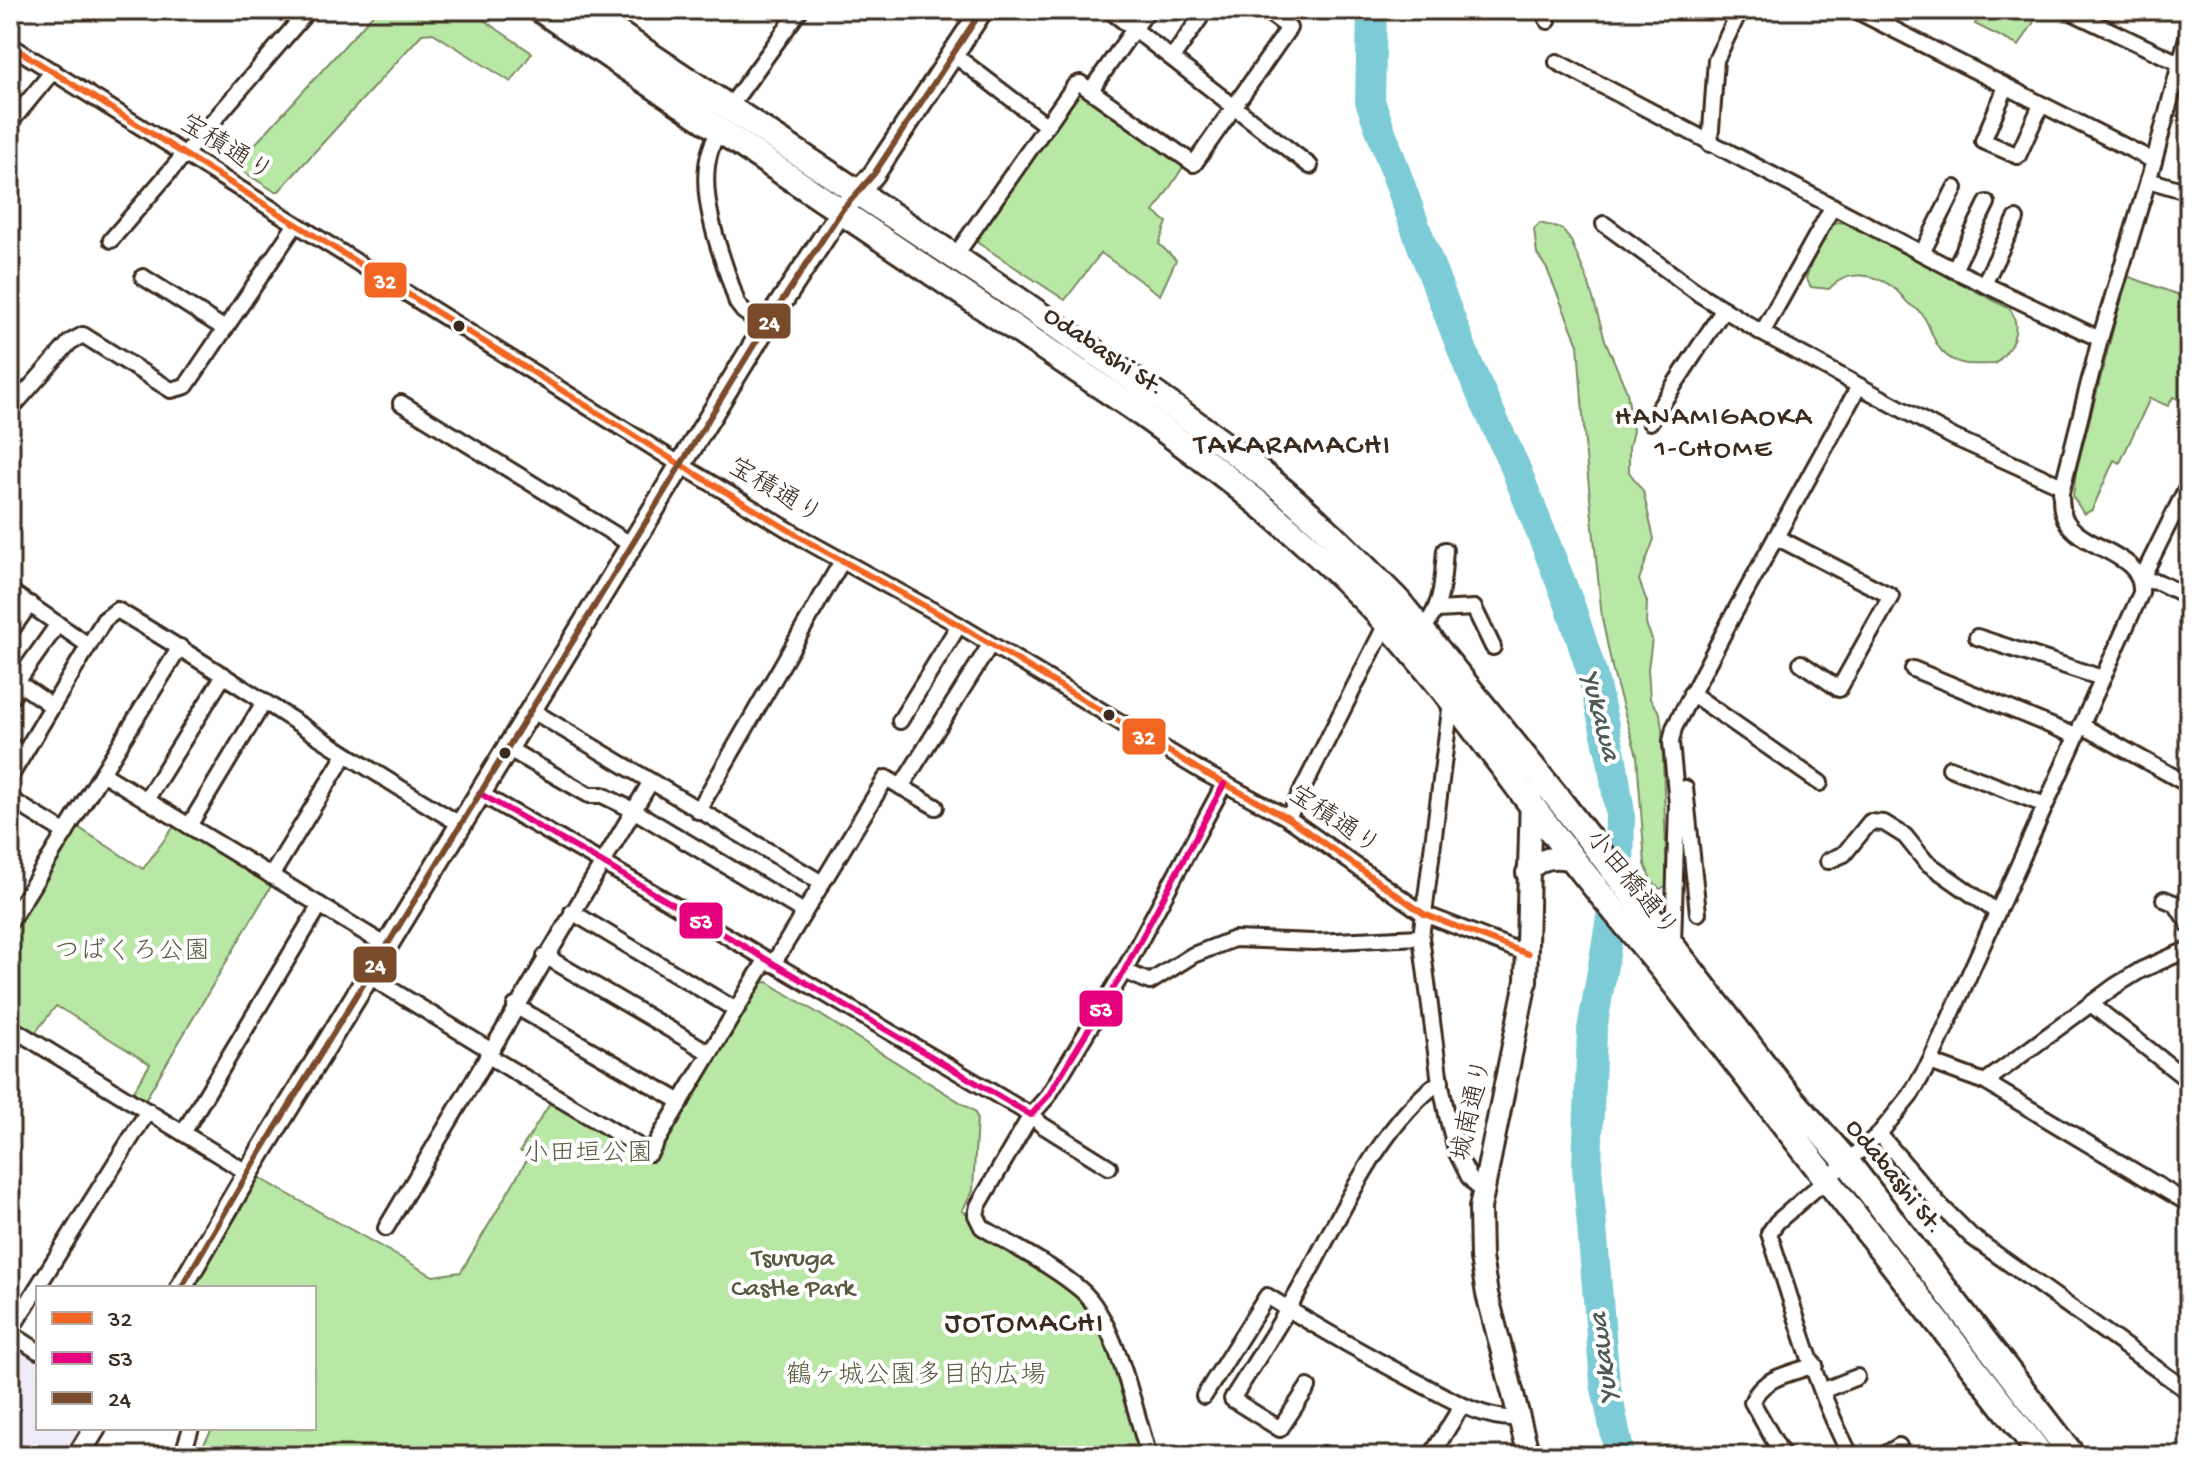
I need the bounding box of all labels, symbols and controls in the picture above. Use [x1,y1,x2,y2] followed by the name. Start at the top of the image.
[173,108,278,191] street label: 宝積通り
[363,261,408,299] line badge: 32
[373,271,396,297] text: 32
[1036,301,1170,405] street label: Odabashi St.
[746,302,792,340] line badge: 24
[758,312,780,338] text: 24
[451,318,467,334] unlabelled marker
[1615,402,1813,467] district label: HANAMIGAOKA 1-CHOME
[1192,430,1392,465] district label: TAKARAMACHI
[721,452,827,533] street label: 宝積通り
[1572,668,1626,766] water label: Yukawa
[1101,707,1117,723] unlabelled marker
[1121,717,1167,756] line badge: 32
[1132,727,1155,753] text: 32
[497,745,513,761] unlabelled marker
[1281,779,1385,864] street label: 宝積通り
[1577,824,1684,945] street label: 小田橋通り
[678,901,724,940] line badge: 53
[690,911,713,937] text: 53
[54,937,210,969] park label: つばくろ公園
[352,945,398,984] line badge: 24
[364,955,386,981] text: 24
[1078,989,1124,1028] line badge: 53
[1090,999,1113,1025] text: 53
[1445,1055,1501,1164] street label: 城南通り
[1837,1114,1949,1242] street label: Odabashi St.
[523,1139,653,1171] park label: 小田垣公園
[731,1245,857,1306] park label: Tsuruga Castle Park
[36,1286,316,1430] legend
[107,1307,132,1336] text: 32
[945,1308,1105,1343] district label: JOTOMACHI
[1583,1309,1627,1405] water label: Yukawa
[108,1347,133,1376] text: 53
[786,1360,1046,1393] park label: 鶴ヶ城公園多目的広場
[108,1387,132,1416] text: 24

